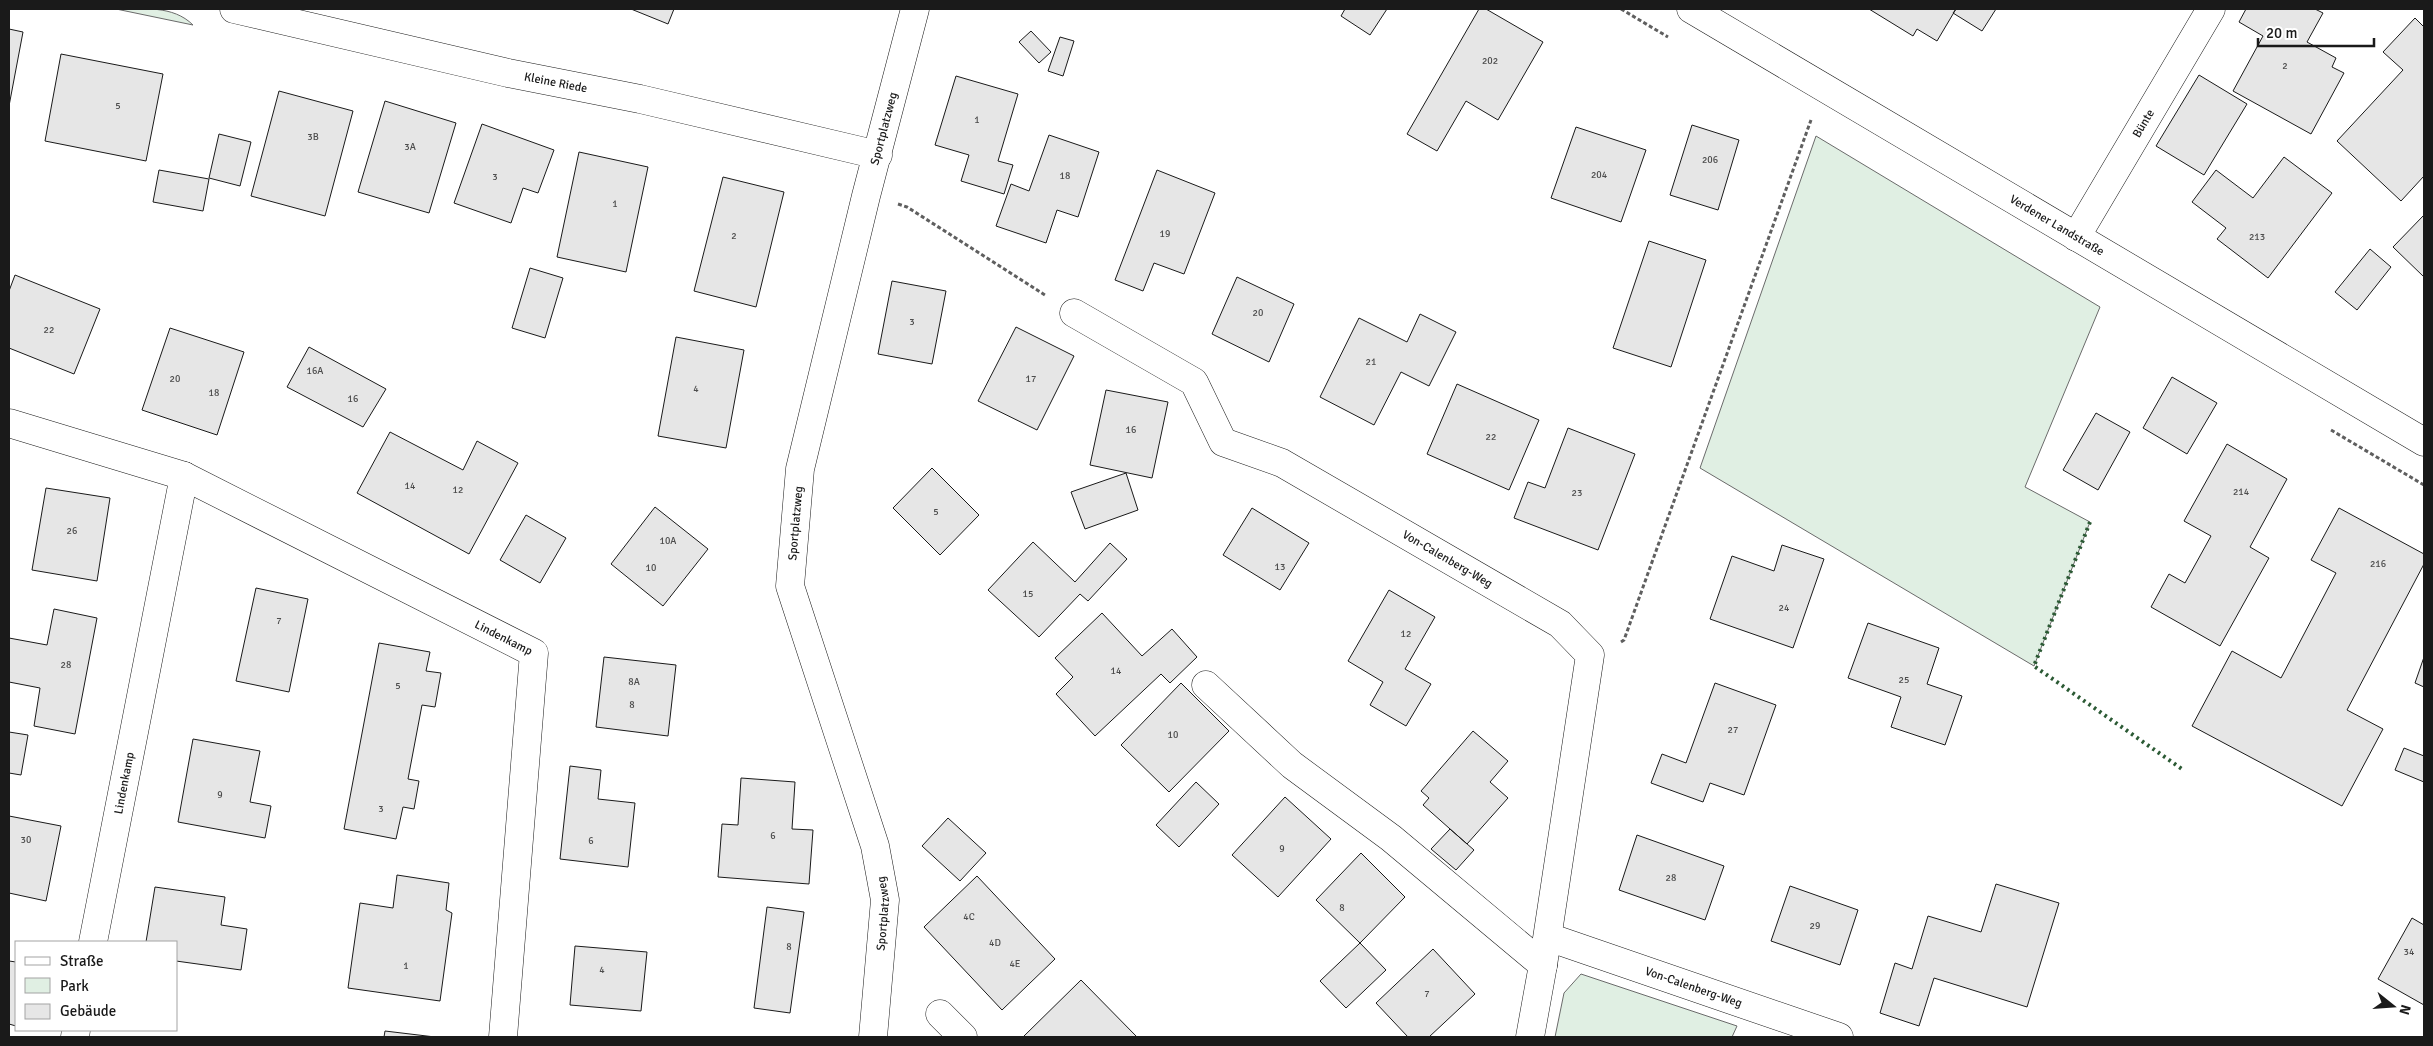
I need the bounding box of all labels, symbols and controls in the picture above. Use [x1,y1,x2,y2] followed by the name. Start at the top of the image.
[2258,15,2374,47] scale bar
[2266,24,2297,42] text: 20 m
[1482,55,1498,67] house number: 202
[2282,60,2288,72] house number: 2
[523,69,589,96] street label: Kleine Riede
[867,91,900,167] street label: Sportplatzweg
[115,100,121,112] house number: 5
[2129,106,2157,140] street label: Bünte
[974,114,980,126] house number: 1
[307,131,319,143] house number: 3B
[404,141,416,153] house number: 3A
[1702,154,1718,166] house number: 206
[1591,169,1608,181] house number: 204
[1060,170,1070,182] house number: 18
[492,171,498,183] house number: 3
[2007,191,2107,259] street label: Verdener Landstraße
[612,198,618,210] house number: 1
[1160,228,1170,240] house number: 19
[731,230,737,242] house number: 2
[2249,231,2265,243] house number: 213
[1253,307,1263,319] house number: 20
[909,316,915,328] house number: 3
[44,324,54,336] house number: 22
[1366,356,1376,368] house number: 21
[307,365,323,377] house number: 16A
[170,373,180,385] house number: 20
[1026,373,1036,385] house number: 17
[693,383,699,395] house number: 4
[209,387,219,399] house number: 18
[348,393,358,405] house number: 16
[1126,424,1136,436] house number: 16
[1486,431,1496,443] house number: 22
[405,480,416,492] house number: 14
[453,484,463,496] house number: 12
[785,485,806,561] street label: Sportplatzweg
[2233,486,2250,498] house number: 214
[1572,487,1582,499] house number: 23
[933,506,939,518] house number: 5
[67,525,77,537] house number: 26
[1400,527,1495,591] street label: Von-Calenberg-Weg
[660,535,676,547] house number: 10A
[2370,558,2386,570] house number: 216
[1275,561,1285,573] house number: 13
[646,562,656,574] house number: 10
[1023,588,1033,600] house number: 15
[1779,602,1790,614] house number: 24
[276,615,282,627] house number: 7
[472,617,535,659] street label: Lindenkamp
[1401,628,1411,640] house number: 12
[61,659,71,671] house number: 28
[1111,665,1122,677] house number: 14
[1899,674,1909,686] house number: 25
[628,676,640,688] house number: 8A
[395,680,401,692] house number: 5
[629,699,635,711] house number: 8
[1728,724,1738,736] house number: 27
[1168,729,1178,741] house number: 10
[111,751,137,815] street label: Lindenkamp
[217,789,223,801] house number: 9
[378,803,384,815] house number: 3
[770,830,776,842] house number: 6
[21,834,31,846] house number: 30
[588,835,594,847] house number: 6
[1279,843,1285,855] house number: 9
[1666,872,1676,884] house number: 28
[873,875,893,951] street label: Sportplatzweg
[1339,902,1345,914] house number: 8
[963,911,975,923] house number: 4C
[1810,920,1820,932] house number: 29
[989,937,1001,949] house number: 4D
[15,941,178,1031] legend
[786,941,792,953] house number: 8
[2404,946,2415,958] house number: 34
[60,952,104,970] text: Straße
[1009,958,1021,970] house number: 4E
[403,960,409,972] house number: 1
[1643,963,1744,1011] street label: Von-Calenberg-Weg
[599,964,605,976] house number: 4
[60,977,89,995] text: Park
[2368,981,2418,1031] north arrow
[1424,988,1430,1000] house number: 7
[60,1002,116,1020] text: Gebäude
[2395,1003,2415,1017] text: N

